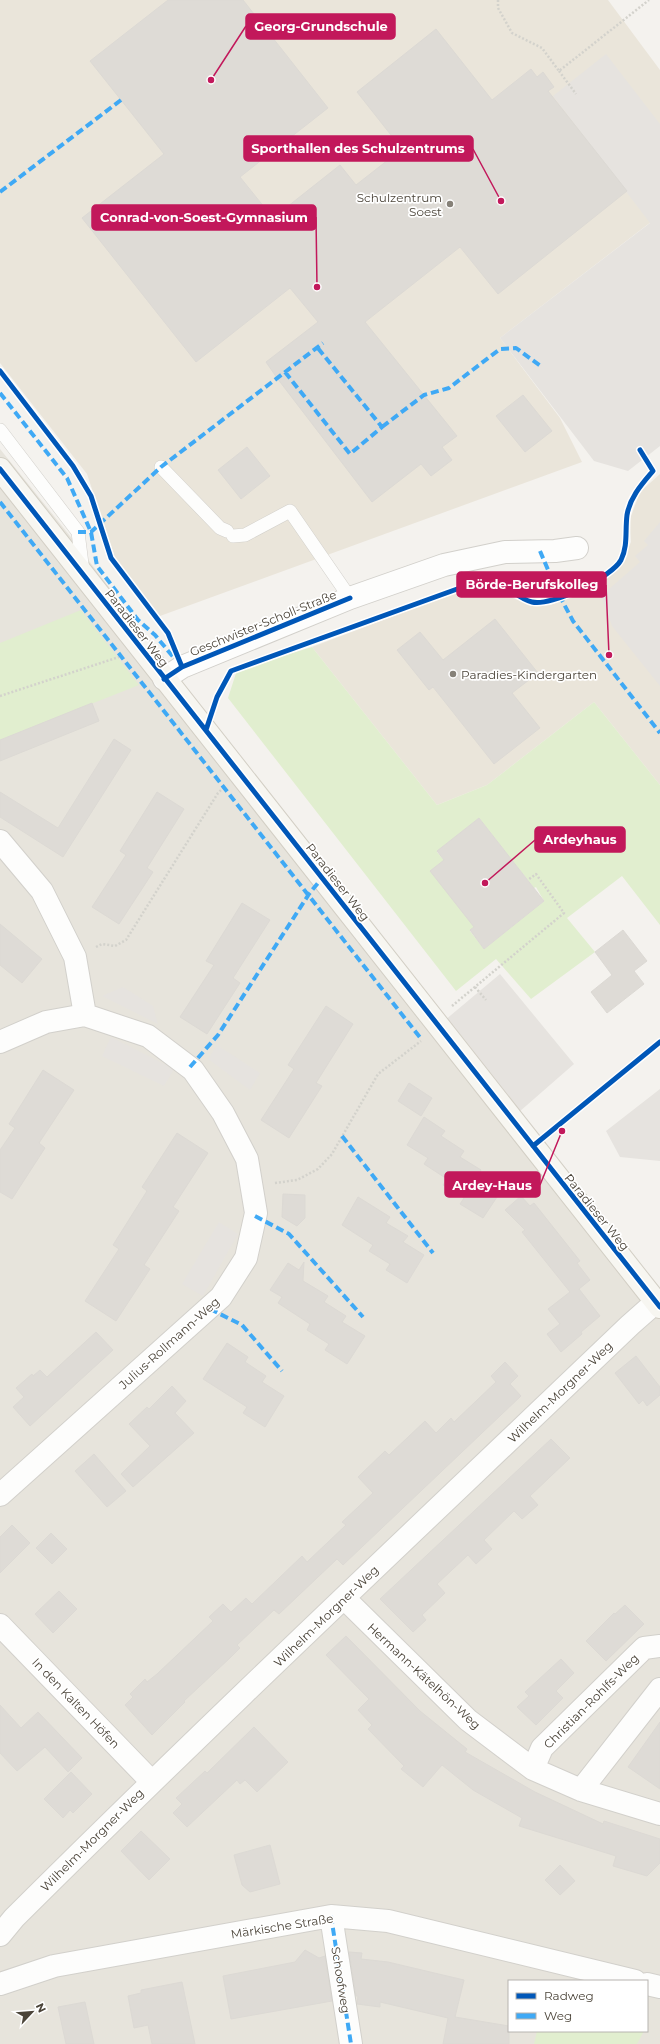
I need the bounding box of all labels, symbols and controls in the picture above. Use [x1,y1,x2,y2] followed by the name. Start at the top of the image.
[246,14,395,39] callout: Georg-Grundschule
[254,18,388,34] text: Georg-Grundschule
[244,136,473,161] callout: Sporthallen des Schulzentrums
[251,140,465,156] text: Sporthallen des Schulzentrums
[357,190,442,219] place label: Schulzentrum Soest
[445,199,455,209] marker: Schulzentrum Soest
[92,205,316,230] callout: Conrad-von-Soest-Gymnasium
[100,209,308,225] text: Conrad-von-Soest-Gymnasium
[457,572,606,597] callout: Börde-Berufskolleg
[466,576,598,592] text: Börde-Berufskolleg
[102,586,172,670] street label: Paradieser Weg
[187,587,339,659] street label: Geschwister-Scholl-Straße
[461,667,597,682] place label: Paradies-Kindergarten
[448,669,458,679] marker: Paradies-Kindergarten
[535,827,625,852] callout: Ardeyhaus
[542,831,617,847] text: Ardeyhaus
[303,840,373,924] street label: Paradieser Weg
[561,1170,633,1254] street label: Paradieser Weg
[445,1172,540,1197] callout: Ardey-Haus
[451,1177,532,1193] text: Ardey-Haus
[115,1294,222,1393] street label: Julius-Rollmann-Weg
[504,1338,616,1446] street label: Wilhelm-Morgner-Weg
[270,1562,382,1670] street label: Wilhelm-Morgner-Weg
[364,1620,484,1732] street label: Hermann-Kätelhön-Weg
[540,1650,642,1752] street label: Christian-Rohlfs-Weg
[29,1655,123,1751] street label: In den Kalten Höfen
[37,1785,147,1895] street label: Wilhelm-Morgner-Weg
[230,1910,334,1942] street label: Märkische Straße
[328,1946,354,2014] street label: Schoofweg
[508,1980,648,2032] legend
[544,1988,594,2003] text: Radweg
[12,1992,52,2032] north arrow
[33,2001,49,2015] text: N
[544,2008,572,2023] text: Weg

